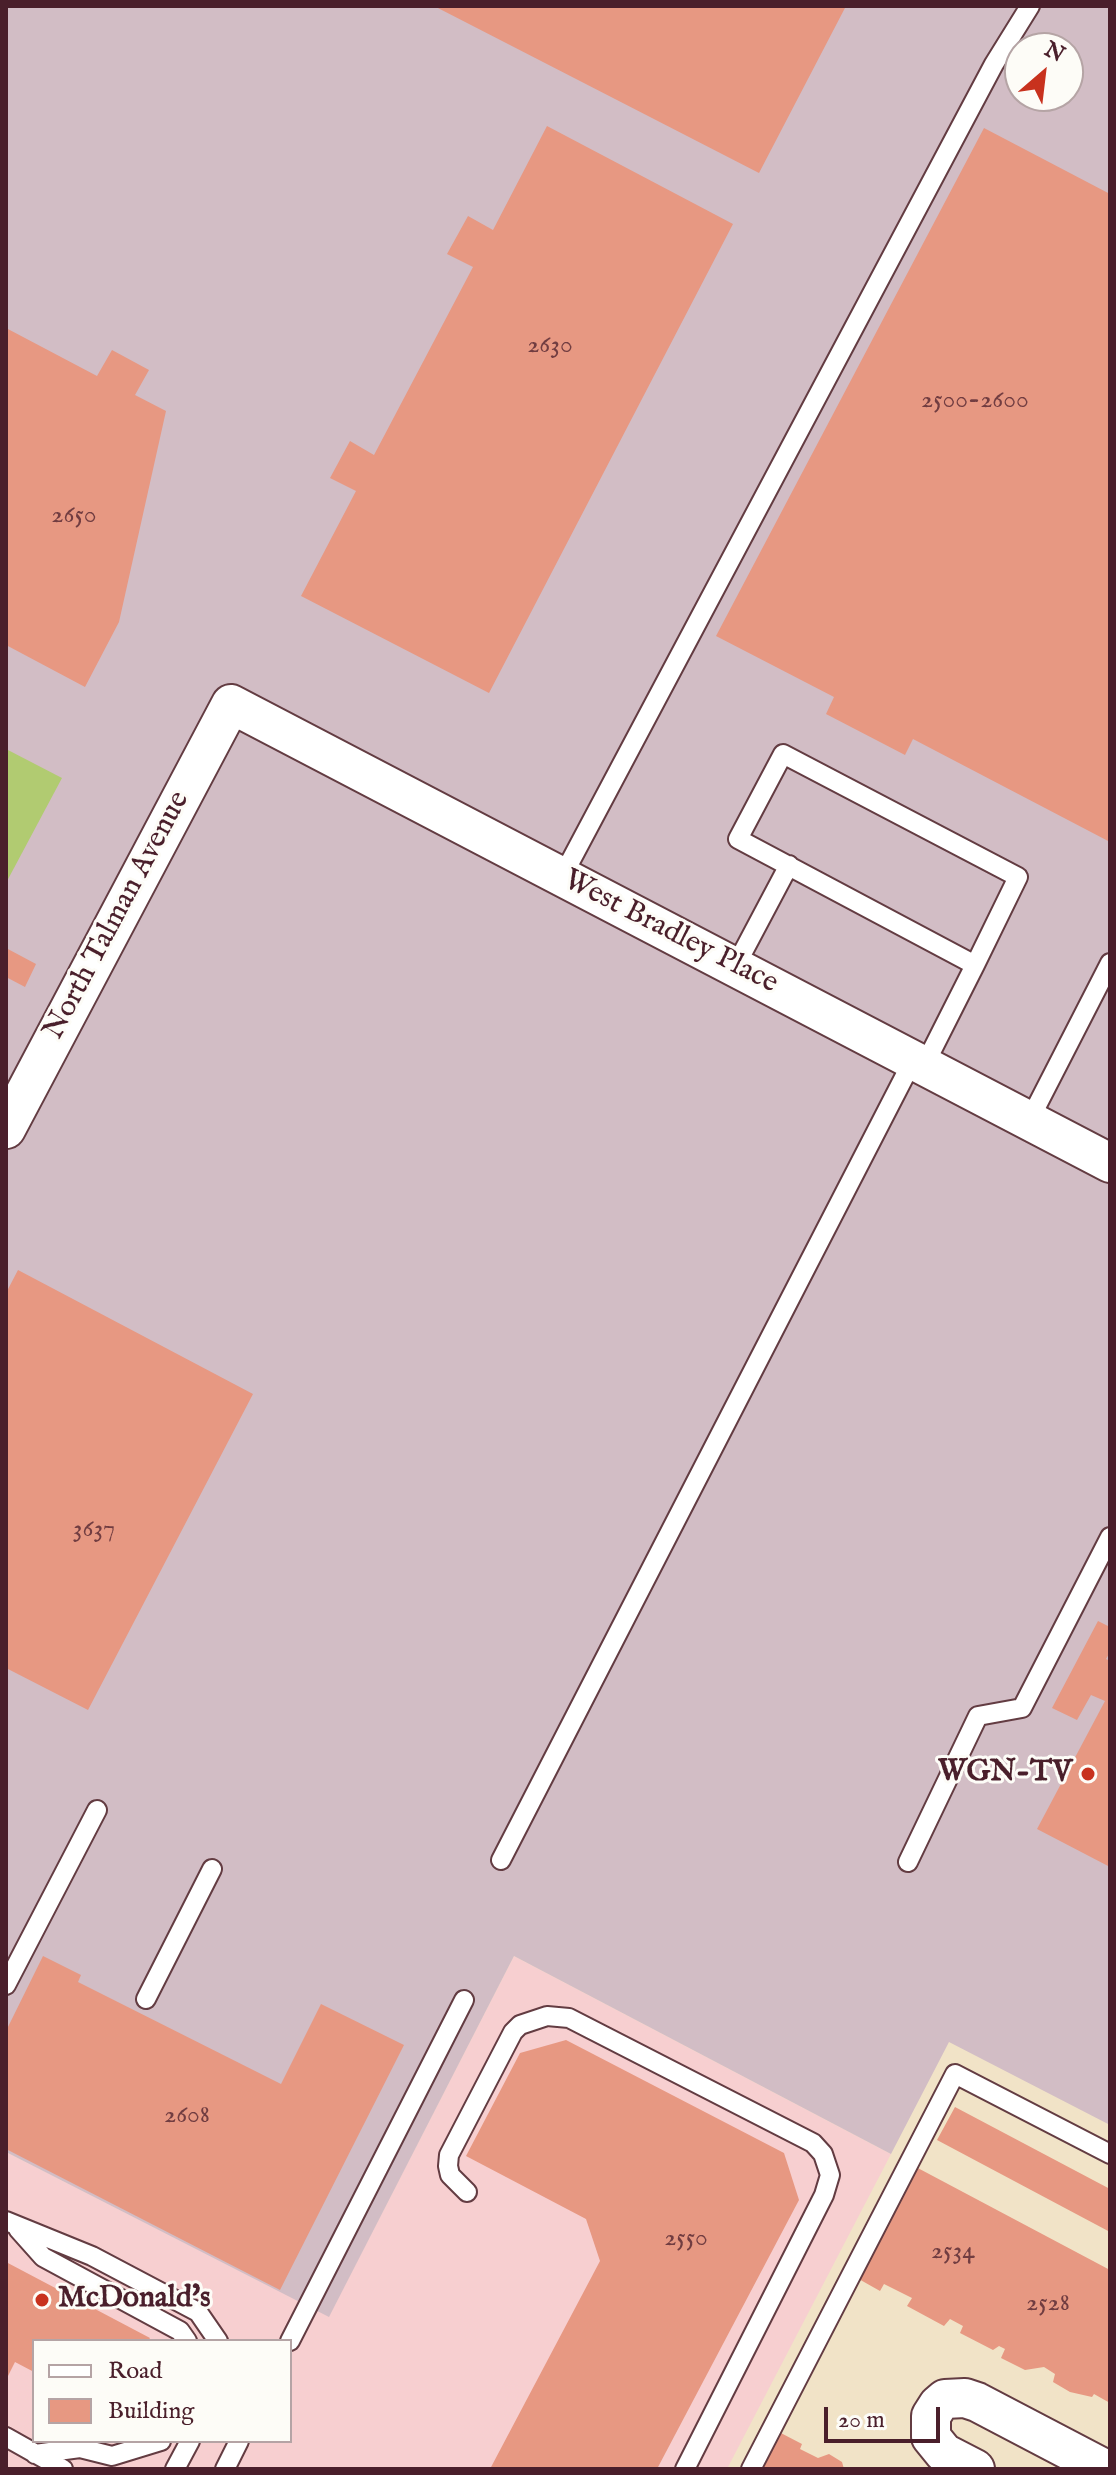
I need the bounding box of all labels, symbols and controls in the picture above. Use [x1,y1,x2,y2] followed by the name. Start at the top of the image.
[1004,32,1084,112] north arrow
[1039,36,1069,69] text: N
[527,331,573,363] house number: 2630
[921,386,1029,418] house number: 2500-2600
[51,501,97,533] house number: 2650
[37,786,199,1046] street label: North Talman Avenue
[557,863,783,1003] street label: West Bradley Place
[73,1515,115,1547] house number: 3637
[938,1756,1072,1792] place label: WGN-TV
[1079,1765,1097,1783] marker: WGN-TV
[164,2101,210,2133] house number: 2608
[664,2224,708,2256] house number: 2550
[931,2237,975,2269] house number: 2534
[58,2282,211,2318] place label: McDonald's
[1026,2289,1070,2321] house number: 2528
[33,2291,51,2309] marker: McDonald's
[32,2339,292,2443] legend
[108,2356,162,2387] text: Road
[828,2391,944,2441] scale bar
[108,2396,194,2427] text: Building
[838,2405,885,2436] text: 20 m

